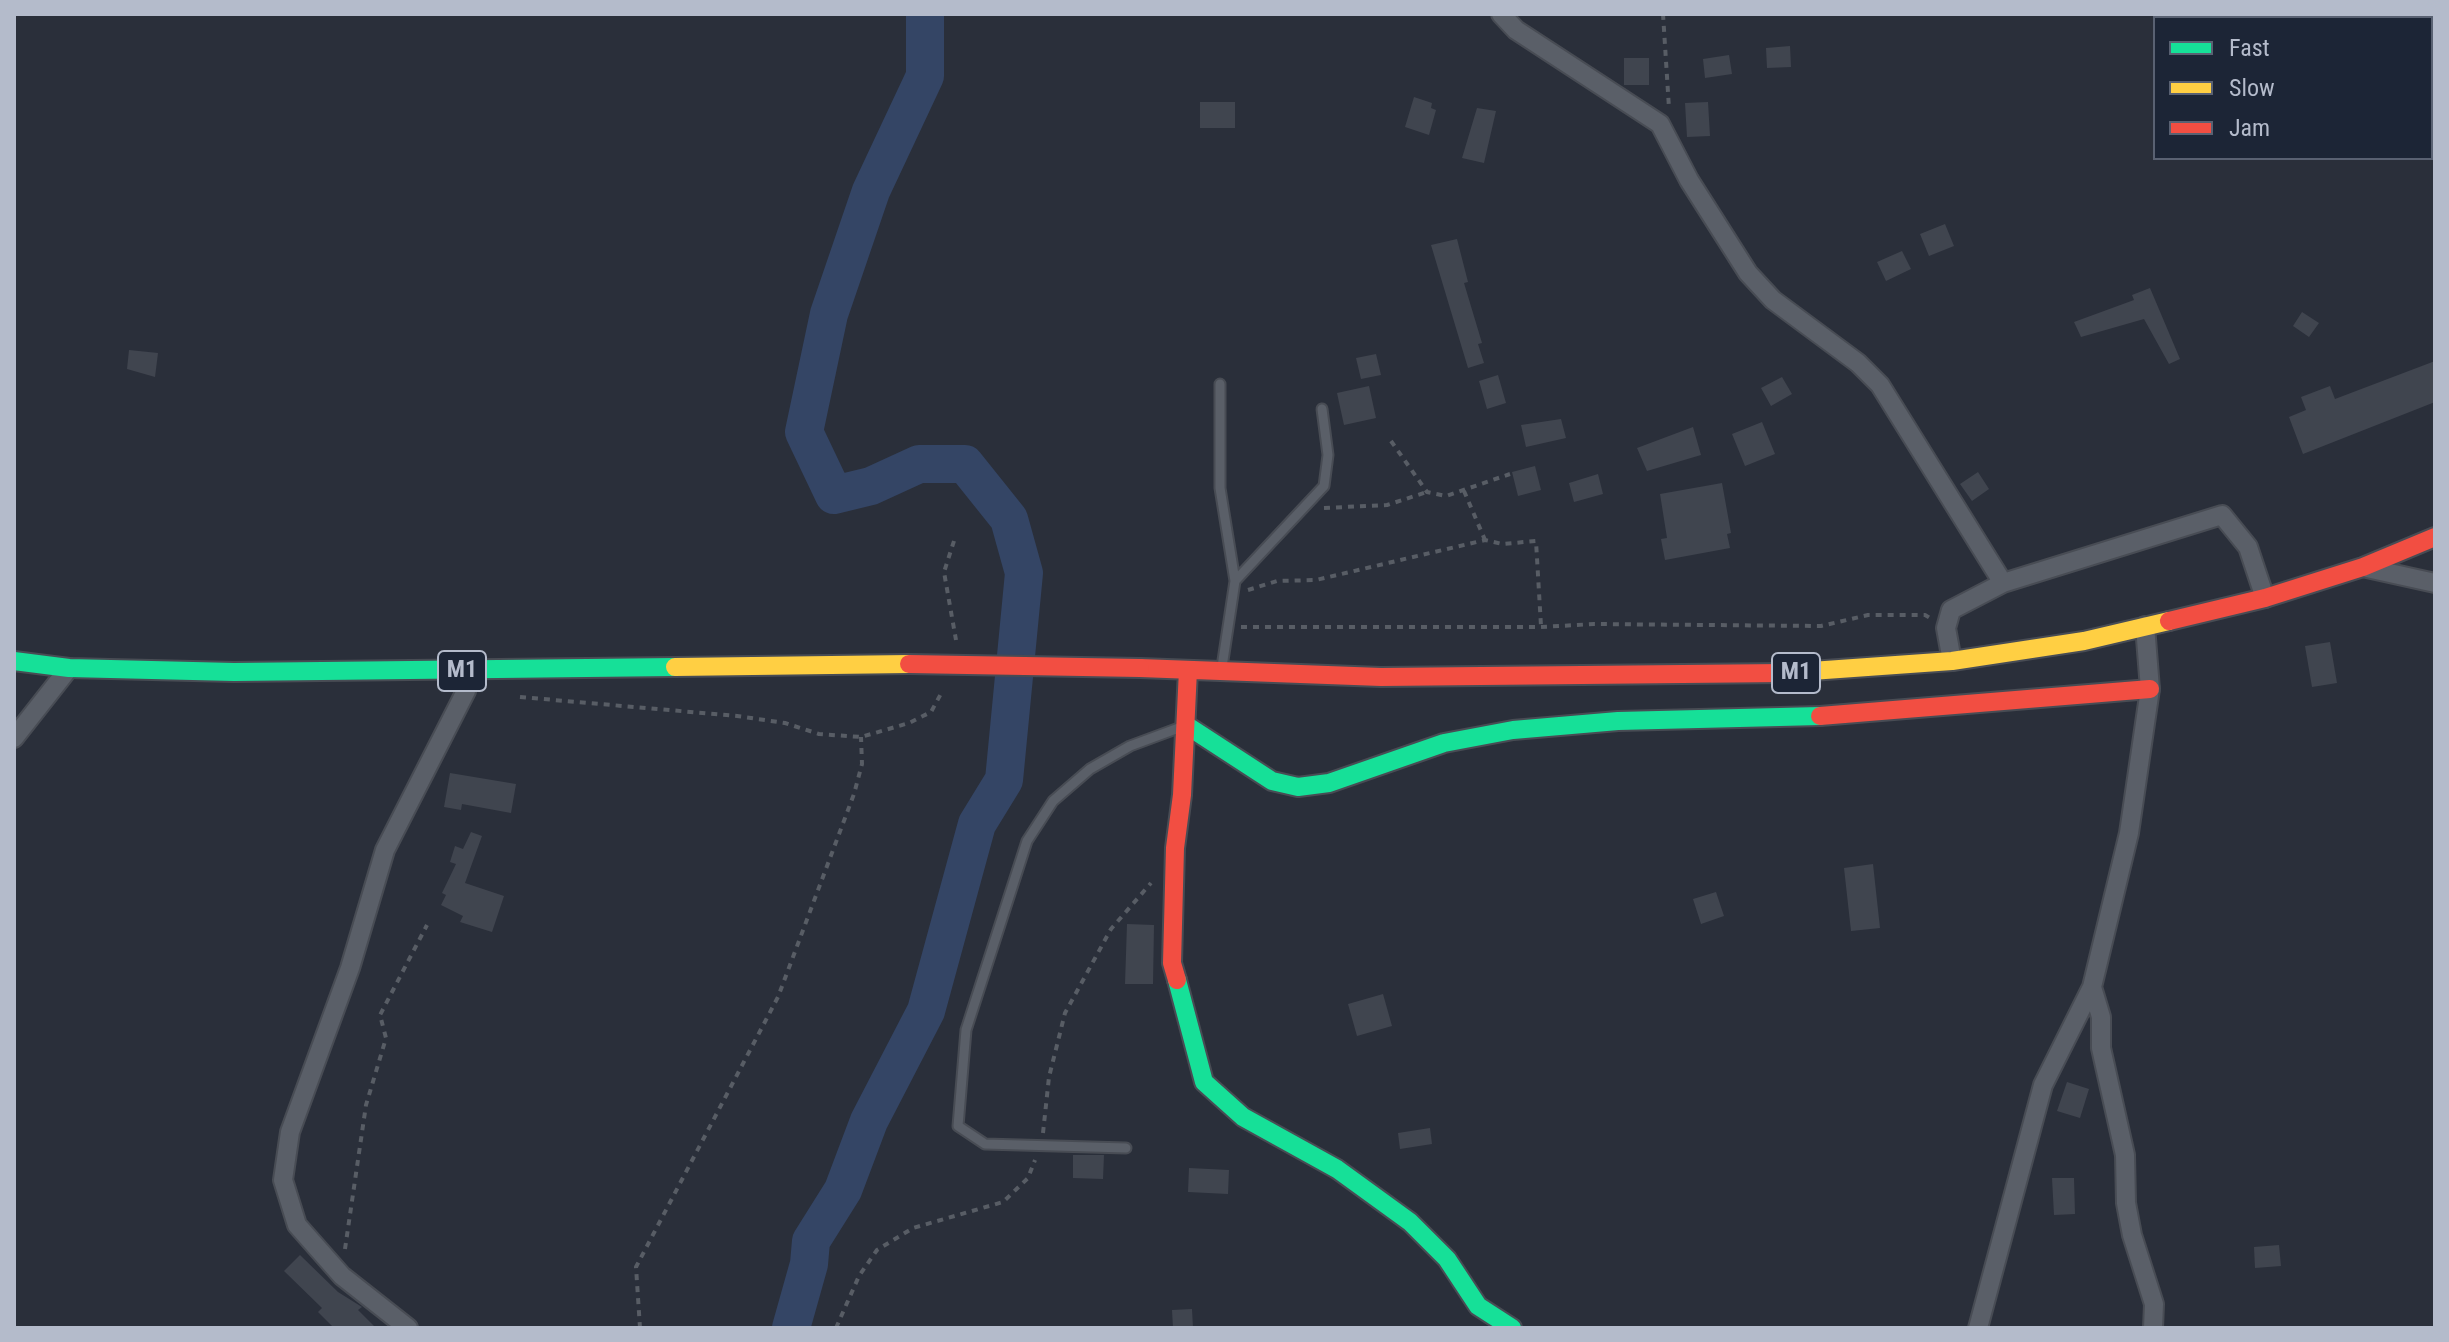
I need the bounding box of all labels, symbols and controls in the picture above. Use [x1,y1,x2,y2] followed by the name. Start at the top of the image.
[2153,16,2433,160] legend
[2229,34,2270,62] text: Fast
[2229,74,2275,102] text: Slow
[2229,114,2270,142] text: Jam
[438,651,486,691] road number: M1
[1772,653,1820,693] road number: M1

